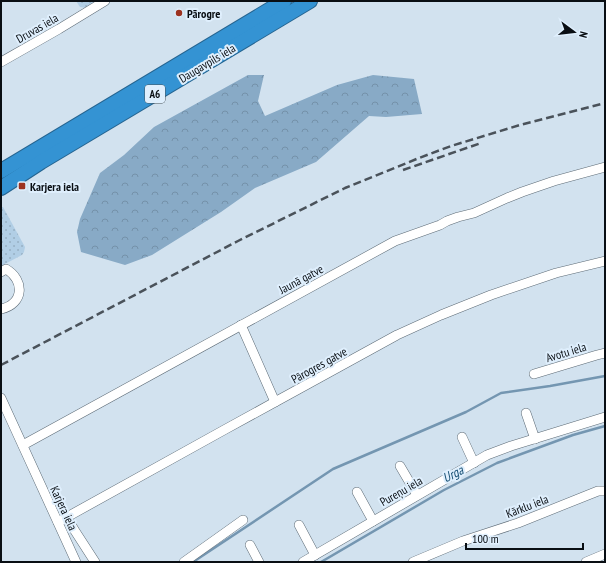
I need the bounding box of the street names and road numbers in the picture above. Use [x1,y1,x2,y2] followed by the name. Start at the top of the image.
[13,10,61,46] street label: Druvas iela
[176,40,238,86] street label: Daugavpils iela
[145,85,165,103] road number: A6
[275,261,326,297] street label: Jaunā gatve
[544,339,588,365] street label: Avotu iela
[288,344,350,386] street label: Pārogres gatve
[377,473,425,509] street label: Pureņu iela
[47,483,81,533] street label: Karjera iela
[504,491,551,521] street label: Kārklu iela

